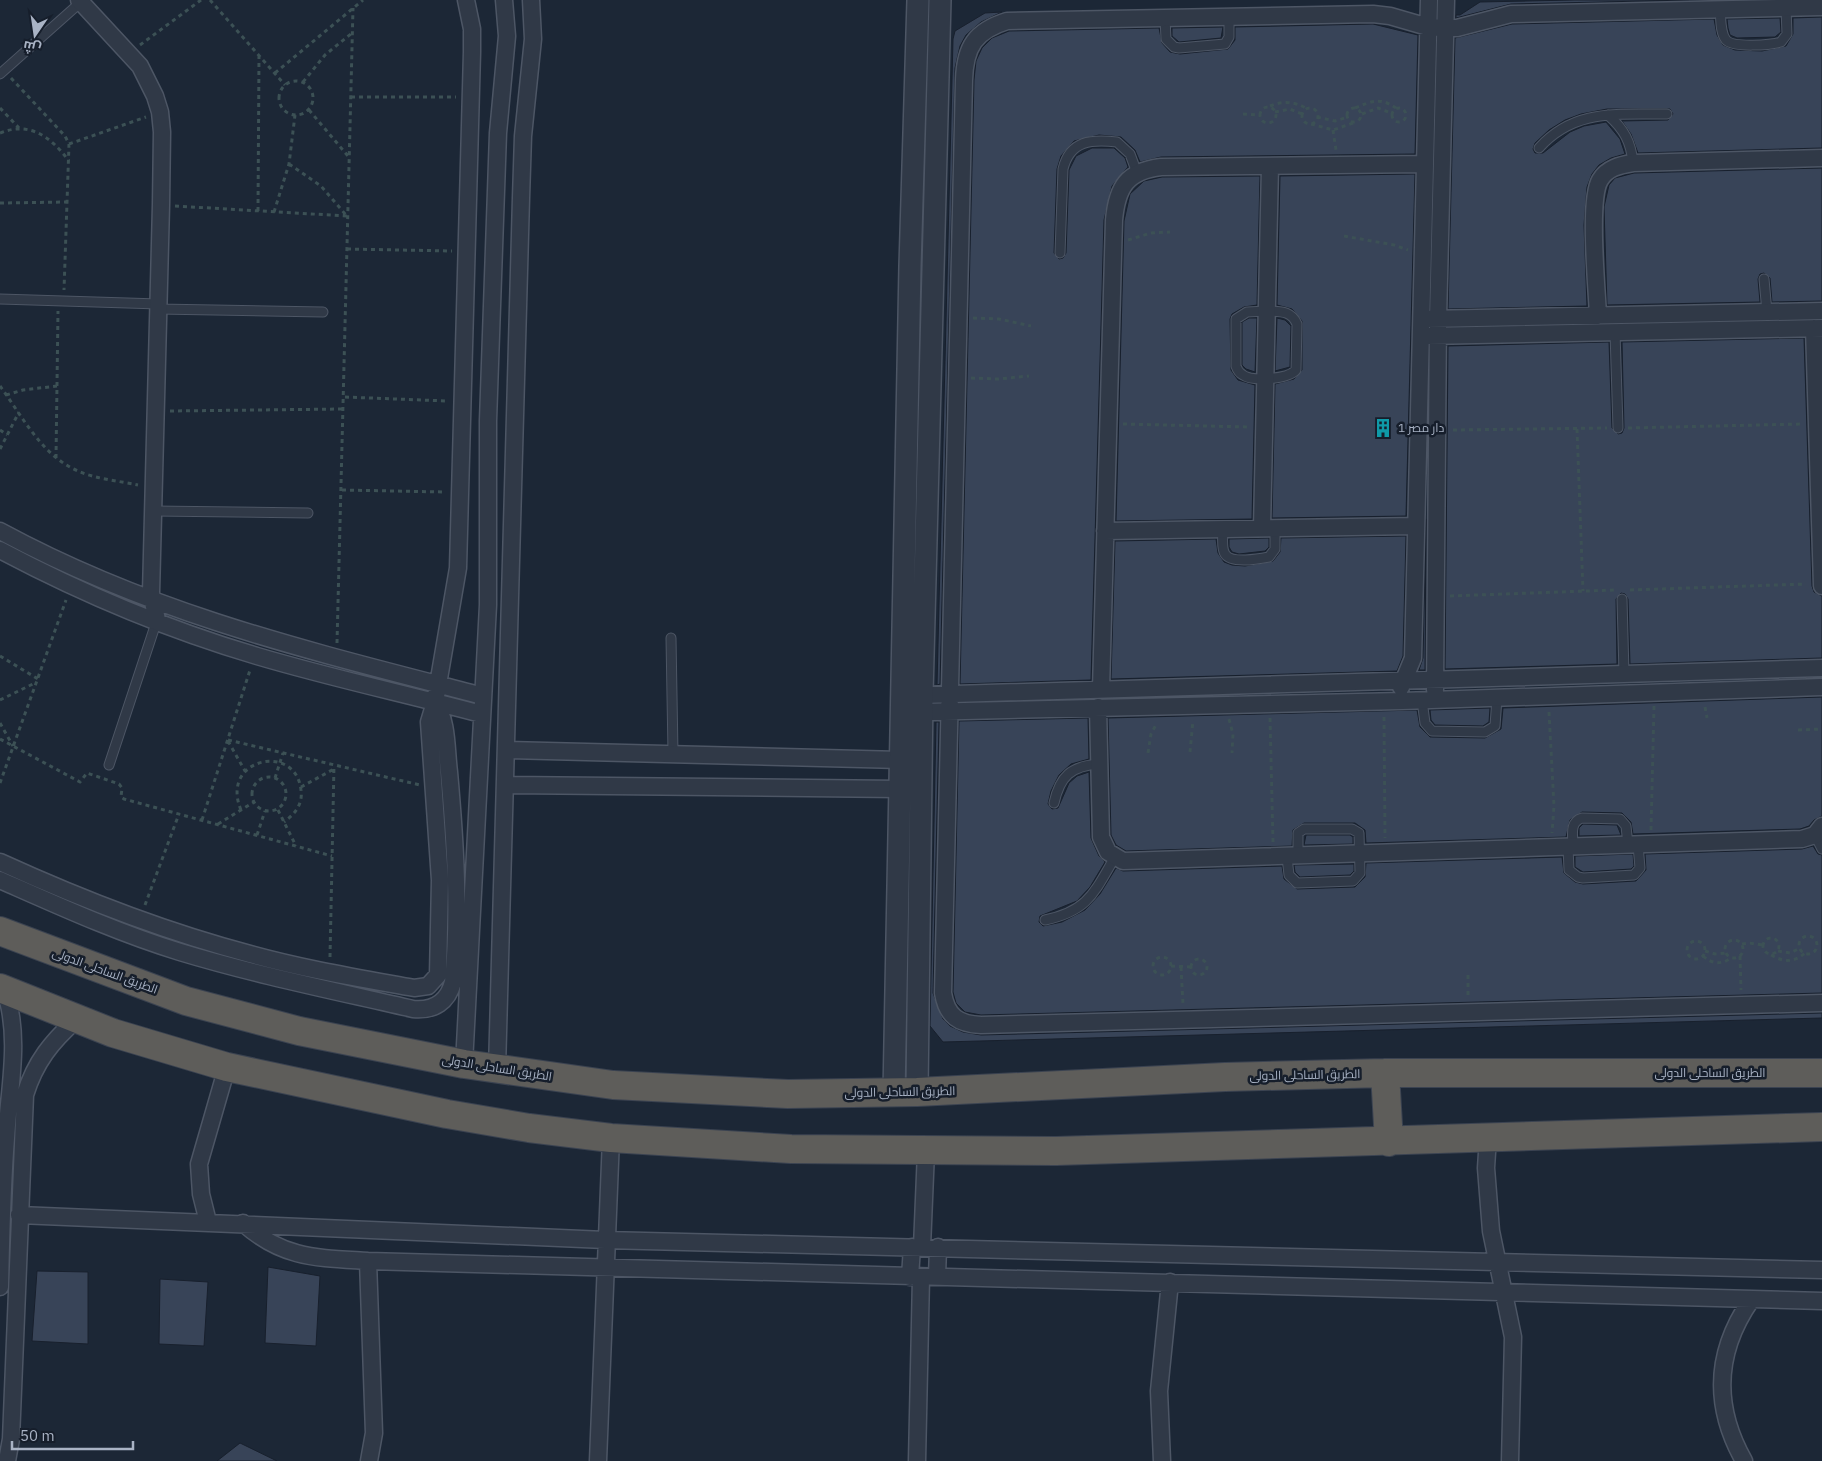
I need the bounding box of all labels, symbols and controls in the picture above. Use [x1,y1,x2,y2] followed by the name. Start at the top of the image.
[10,10,60,60] north arrow
[21,37,43,58] text: ش
[1372,417,1394,439] building icon: دار مصر 1
[1398,420,1444,435] place label: دار مصر 1
[50,944,160,997] street label: الطريق الساحلى الدولى
[441,1051,553,1084] street label: الطريق الساحلى الدولى
[1654,1065,1766,1080] street label: الطريق الساحلى الدولى
[1249,1066,1361,1083] street label: الطريق الساحلى الدولى
[844,1083,956,1100] street label: الطريق الساحلى الدولى
[12,1418,134,1450] scale bar
[20,1426,55,1445] text: 50 m

